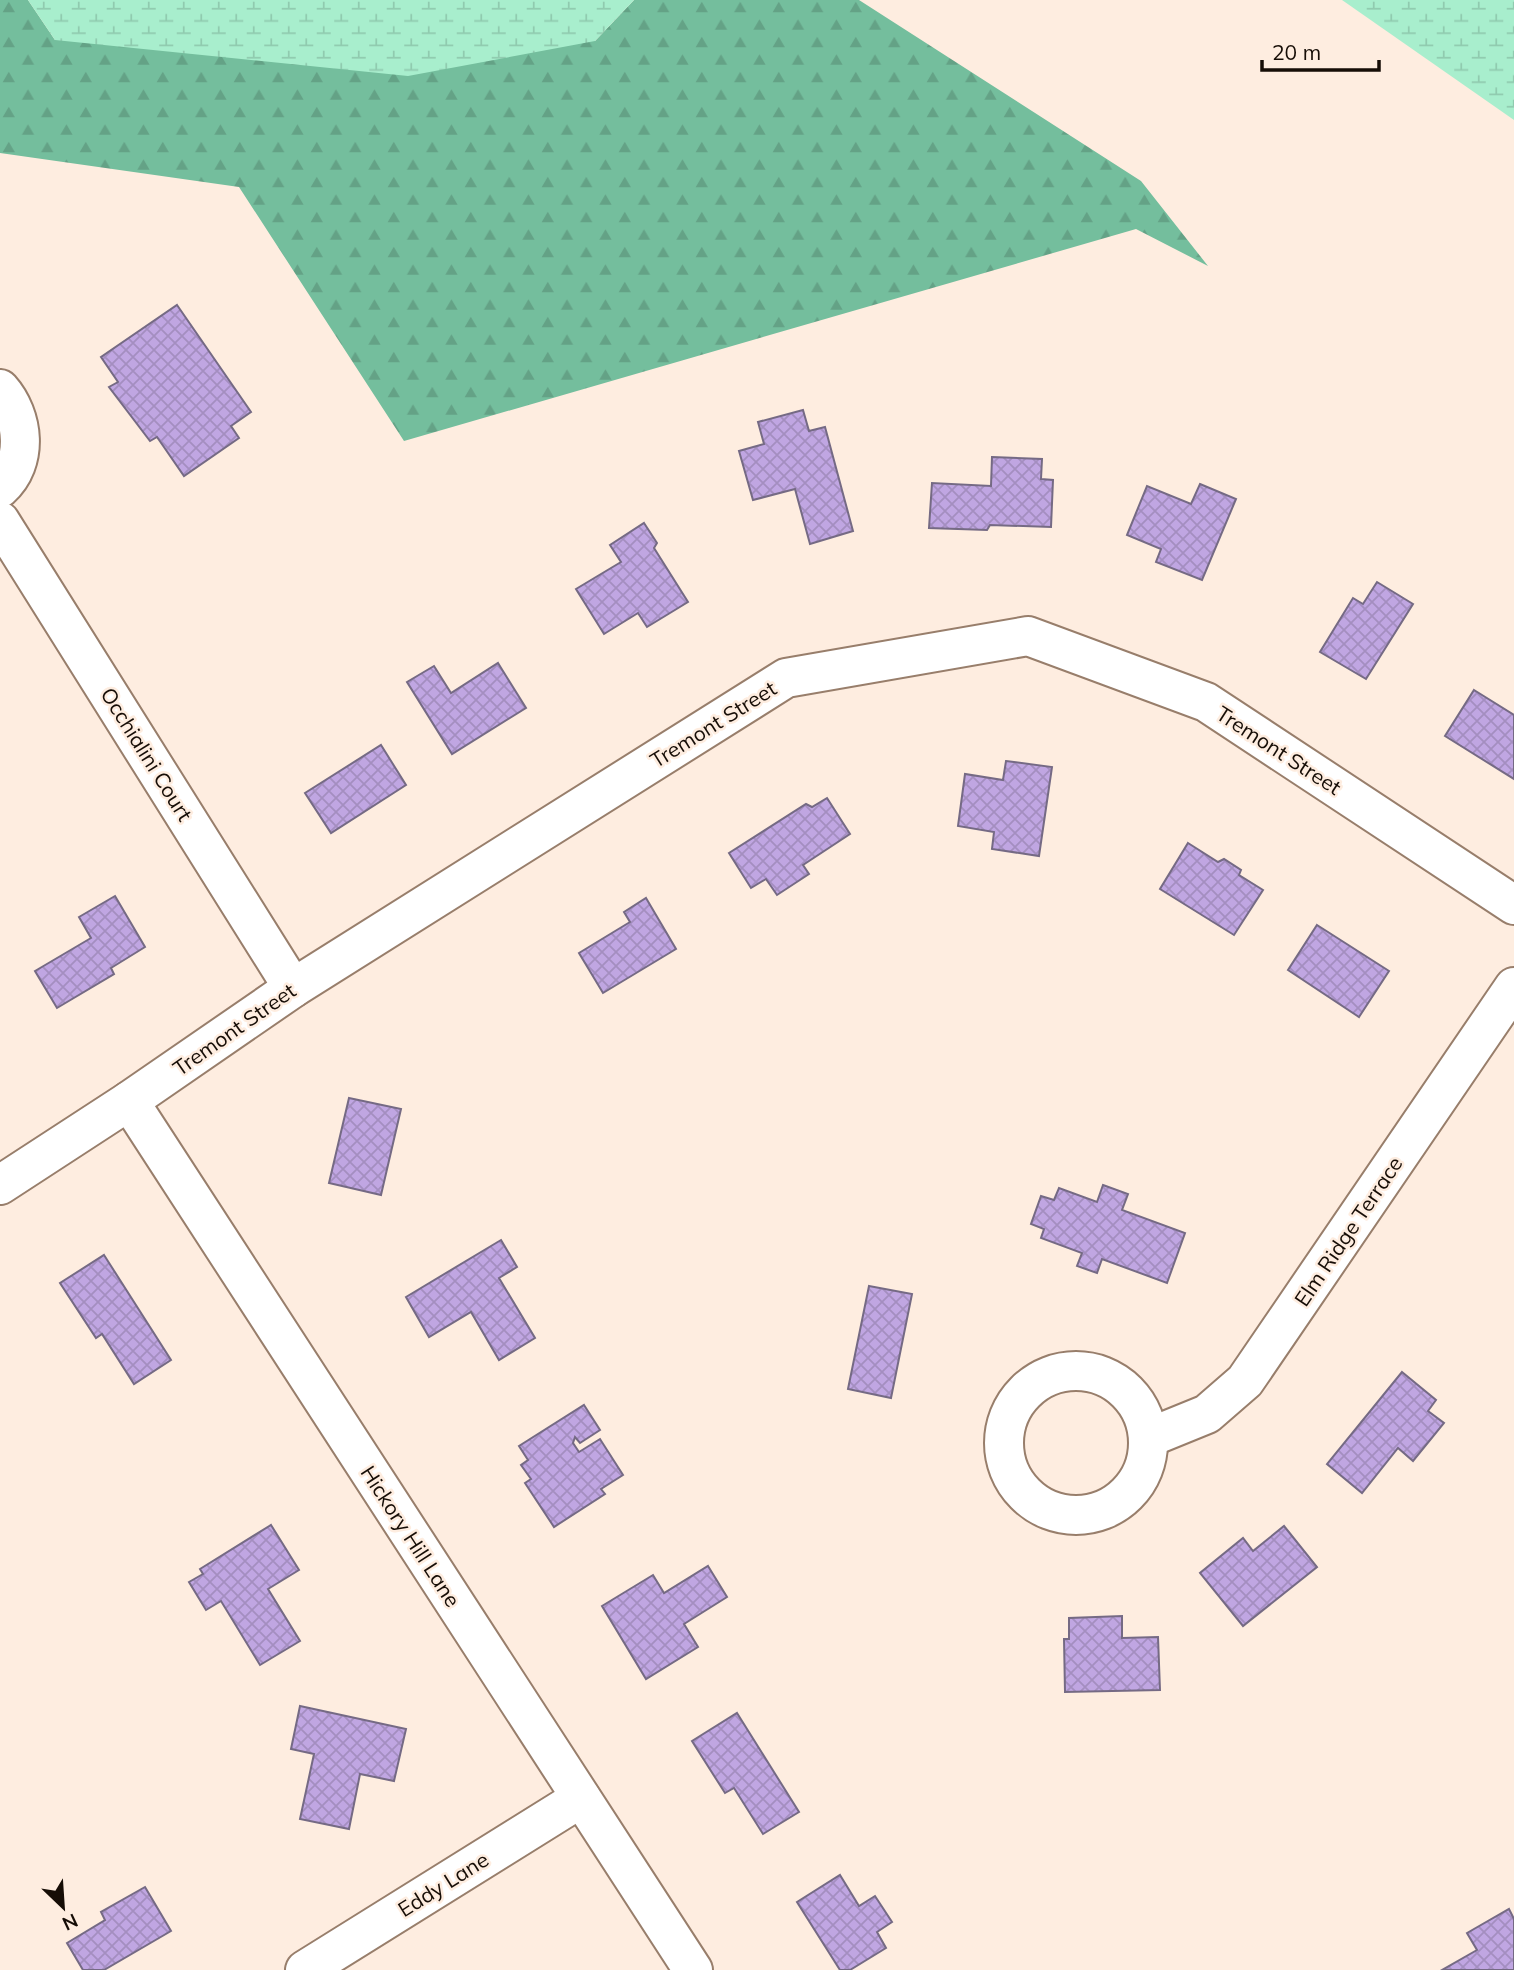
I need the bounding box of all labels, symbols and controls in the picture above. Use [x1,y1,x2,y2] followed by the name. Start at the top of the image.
[1262,28,1379,72] scale bar
[1272,39,1321,65] text: 20 m
[645,675,781,773] street label: Tremont Street
[96,682,198,826] street label: Occhialini Court
[1212,700,1346,800] street label: Tremont Street
[168,977,300,1081] street label: Tremont Street
[1288,1151,1408,1311] street label: Elm Ridge Terrace
[356,1460,466,1612] street label: Hickory Hill Lane
[393,1846,493,1922] street label: Eddy Lane
[28,1872,98,1942] north arrow
[59,1908,82,1936] text: N

